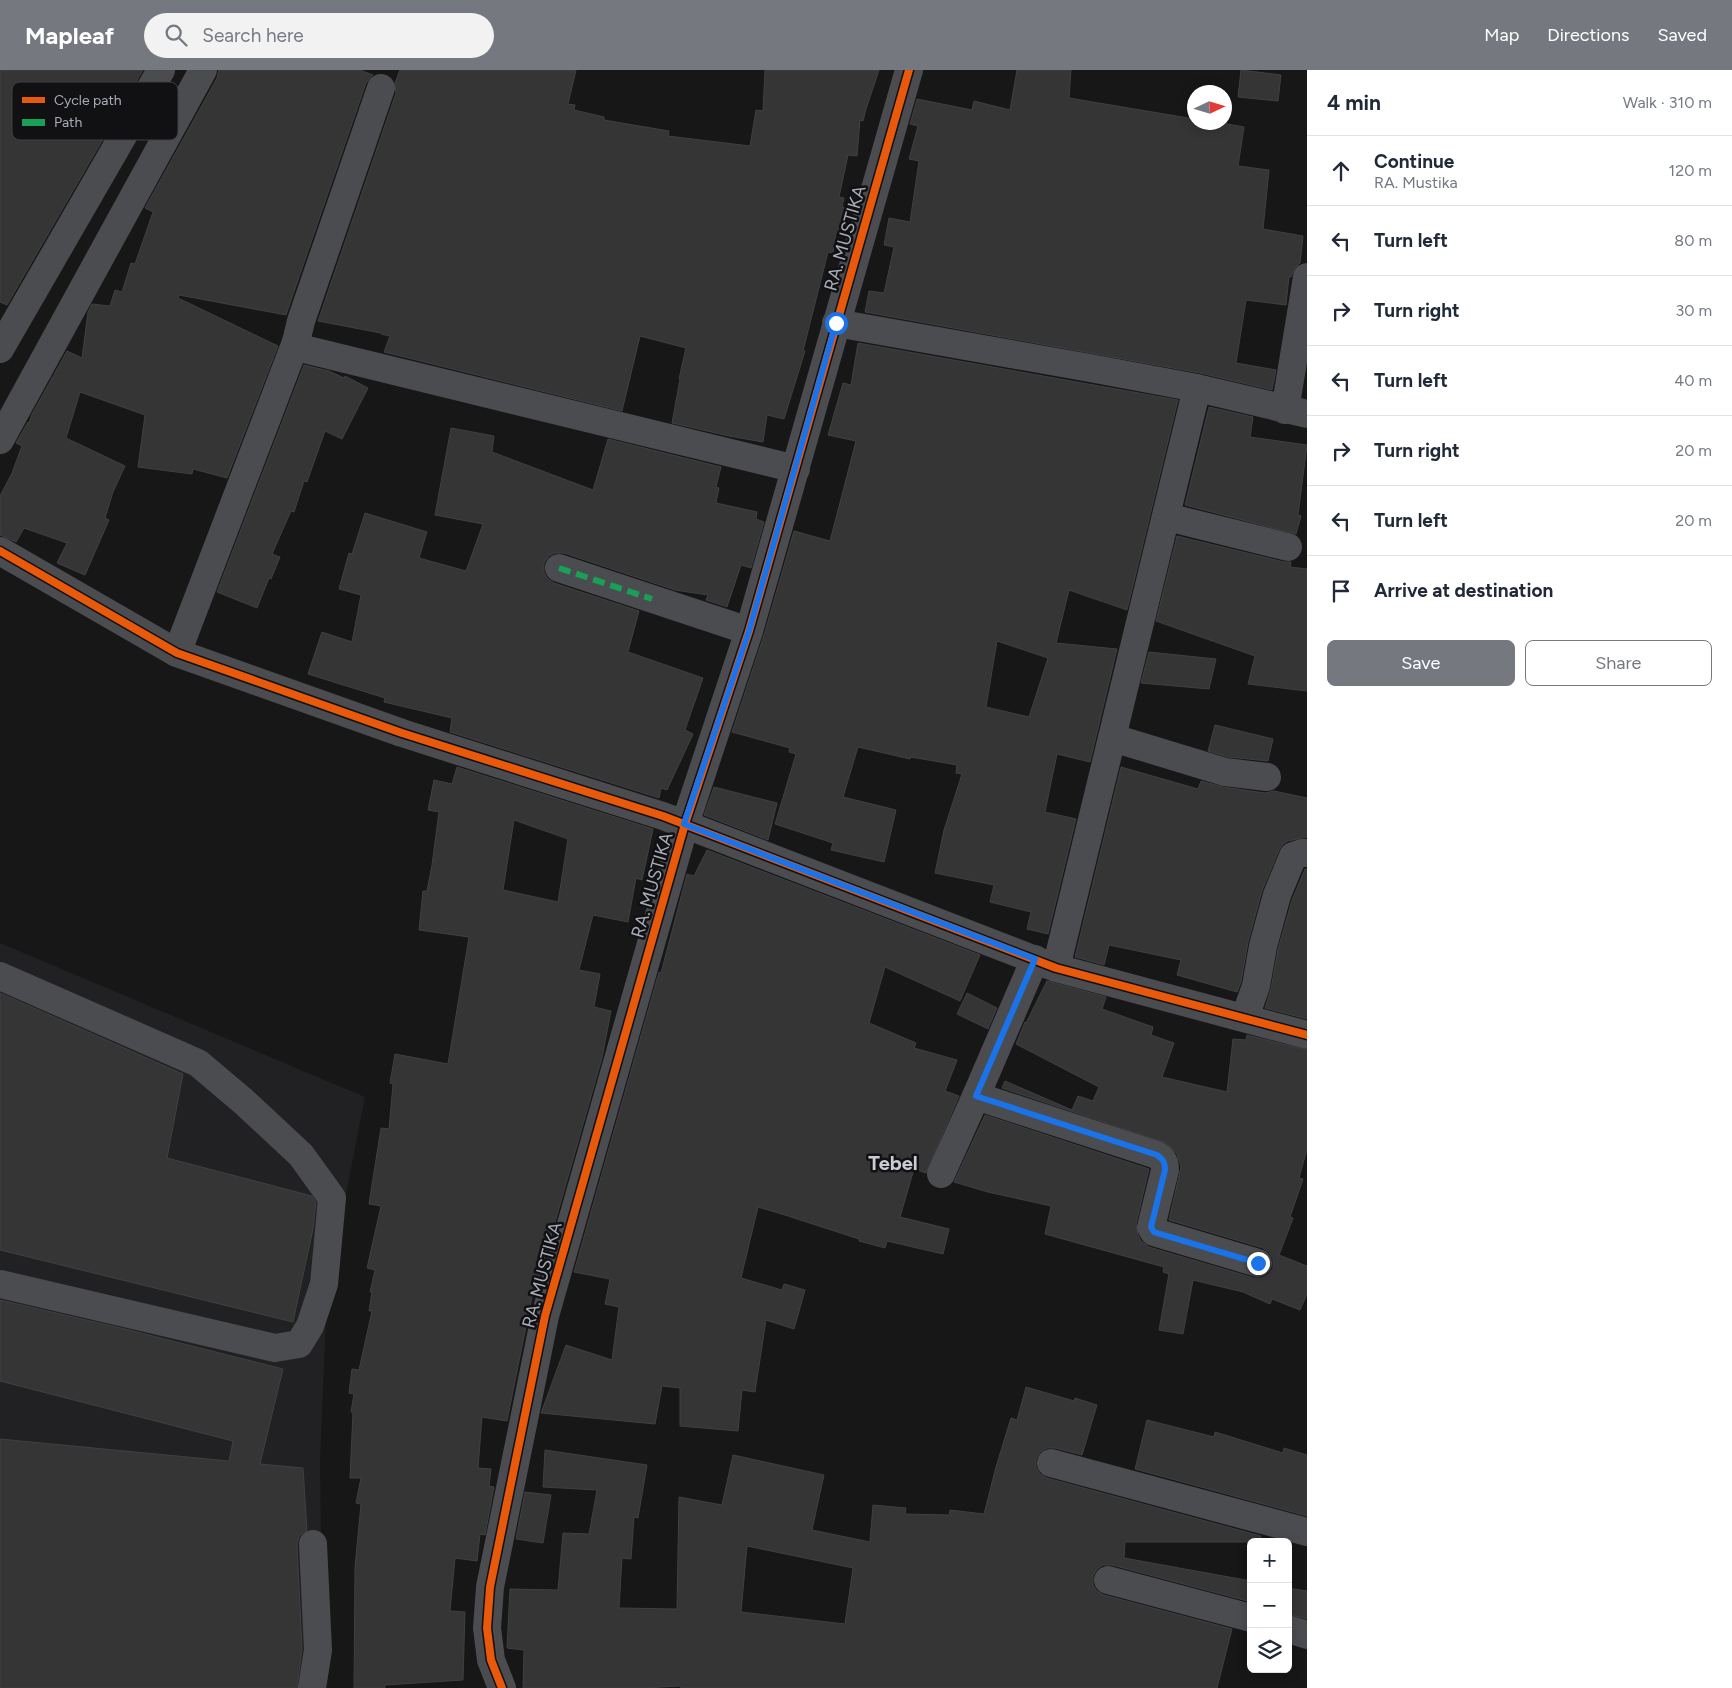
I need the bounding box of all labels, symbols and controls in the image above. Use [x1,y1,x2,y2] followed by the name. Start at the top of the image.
[144,13,494,58] search box
[25,21,114,50] text: Mapleaf
[162,21,190,49] icon: search
[202,24,304,47] text: Search here
[1484,24,1519,46] text: Map
[1547,24,1629,46] text: Directions
[1657,24,1707,46] text: Saved
[12,82,178,140] legend
[1187,85,1232,130] north arrow
[1327,90,1381,115] text: 4 min
[54,92,122,109] text: Cycle path
[1623,93,1712,112] text: Walk · 310 m
[54,114,82,131] text: Path
[1374,150,1454,173] text: Continue
[1327,157,1355,185] icon: ahead
[1669,161,1712,180] text: 120 m
[1374,173,1458,192] text: RA. Mustika
[819,183,871,293] street label: RA. MUSTIKA
[1327,227,1355,255] icon: left
[1374,229,1448,252] text: Turn left
[1674,231,1712,250] text: 80 m
[1327,297,1355,325] icon: right
[1374,299,1460,322] text: Turn right
[1675,301,1712,320] text: 30 m
[825,312,848,335] route start
[1327,367,1355,395] icon: left
[1374,369,1448,392] text: Turn left
[1674,371,1712,390] text: 40 m
[1327,437,1355,465] icon: right
[1374,439,1460,462] text: Turn right
[1675,441,1712,460] text: 20 m
[1327,507,1355,535] icon: left
[1374,509,1448,532] text: Turn left
[1675,511,1712,530] text: 20 m
[1327,577,1355,605] icon: arrive
[1374,579,1553,602] text: Arrive at destination
[1327,640,1515,686] button: Save
[1525,640,1712,686] button: Share
[626,830,678,940] street label: RA. MUSTIKA
[868,1151,918,1175] district label: Tebel
[517,1220,567,1330] street label: RA. MUSTIKA
[1247,1252,1270,1275] route end
[1247,1538,1292,1673] map controls
[1247,1538,1292,1583] button: +
[1247,1583,1292,1628] button: −
[1247,1628,1292,1673] button: layers

